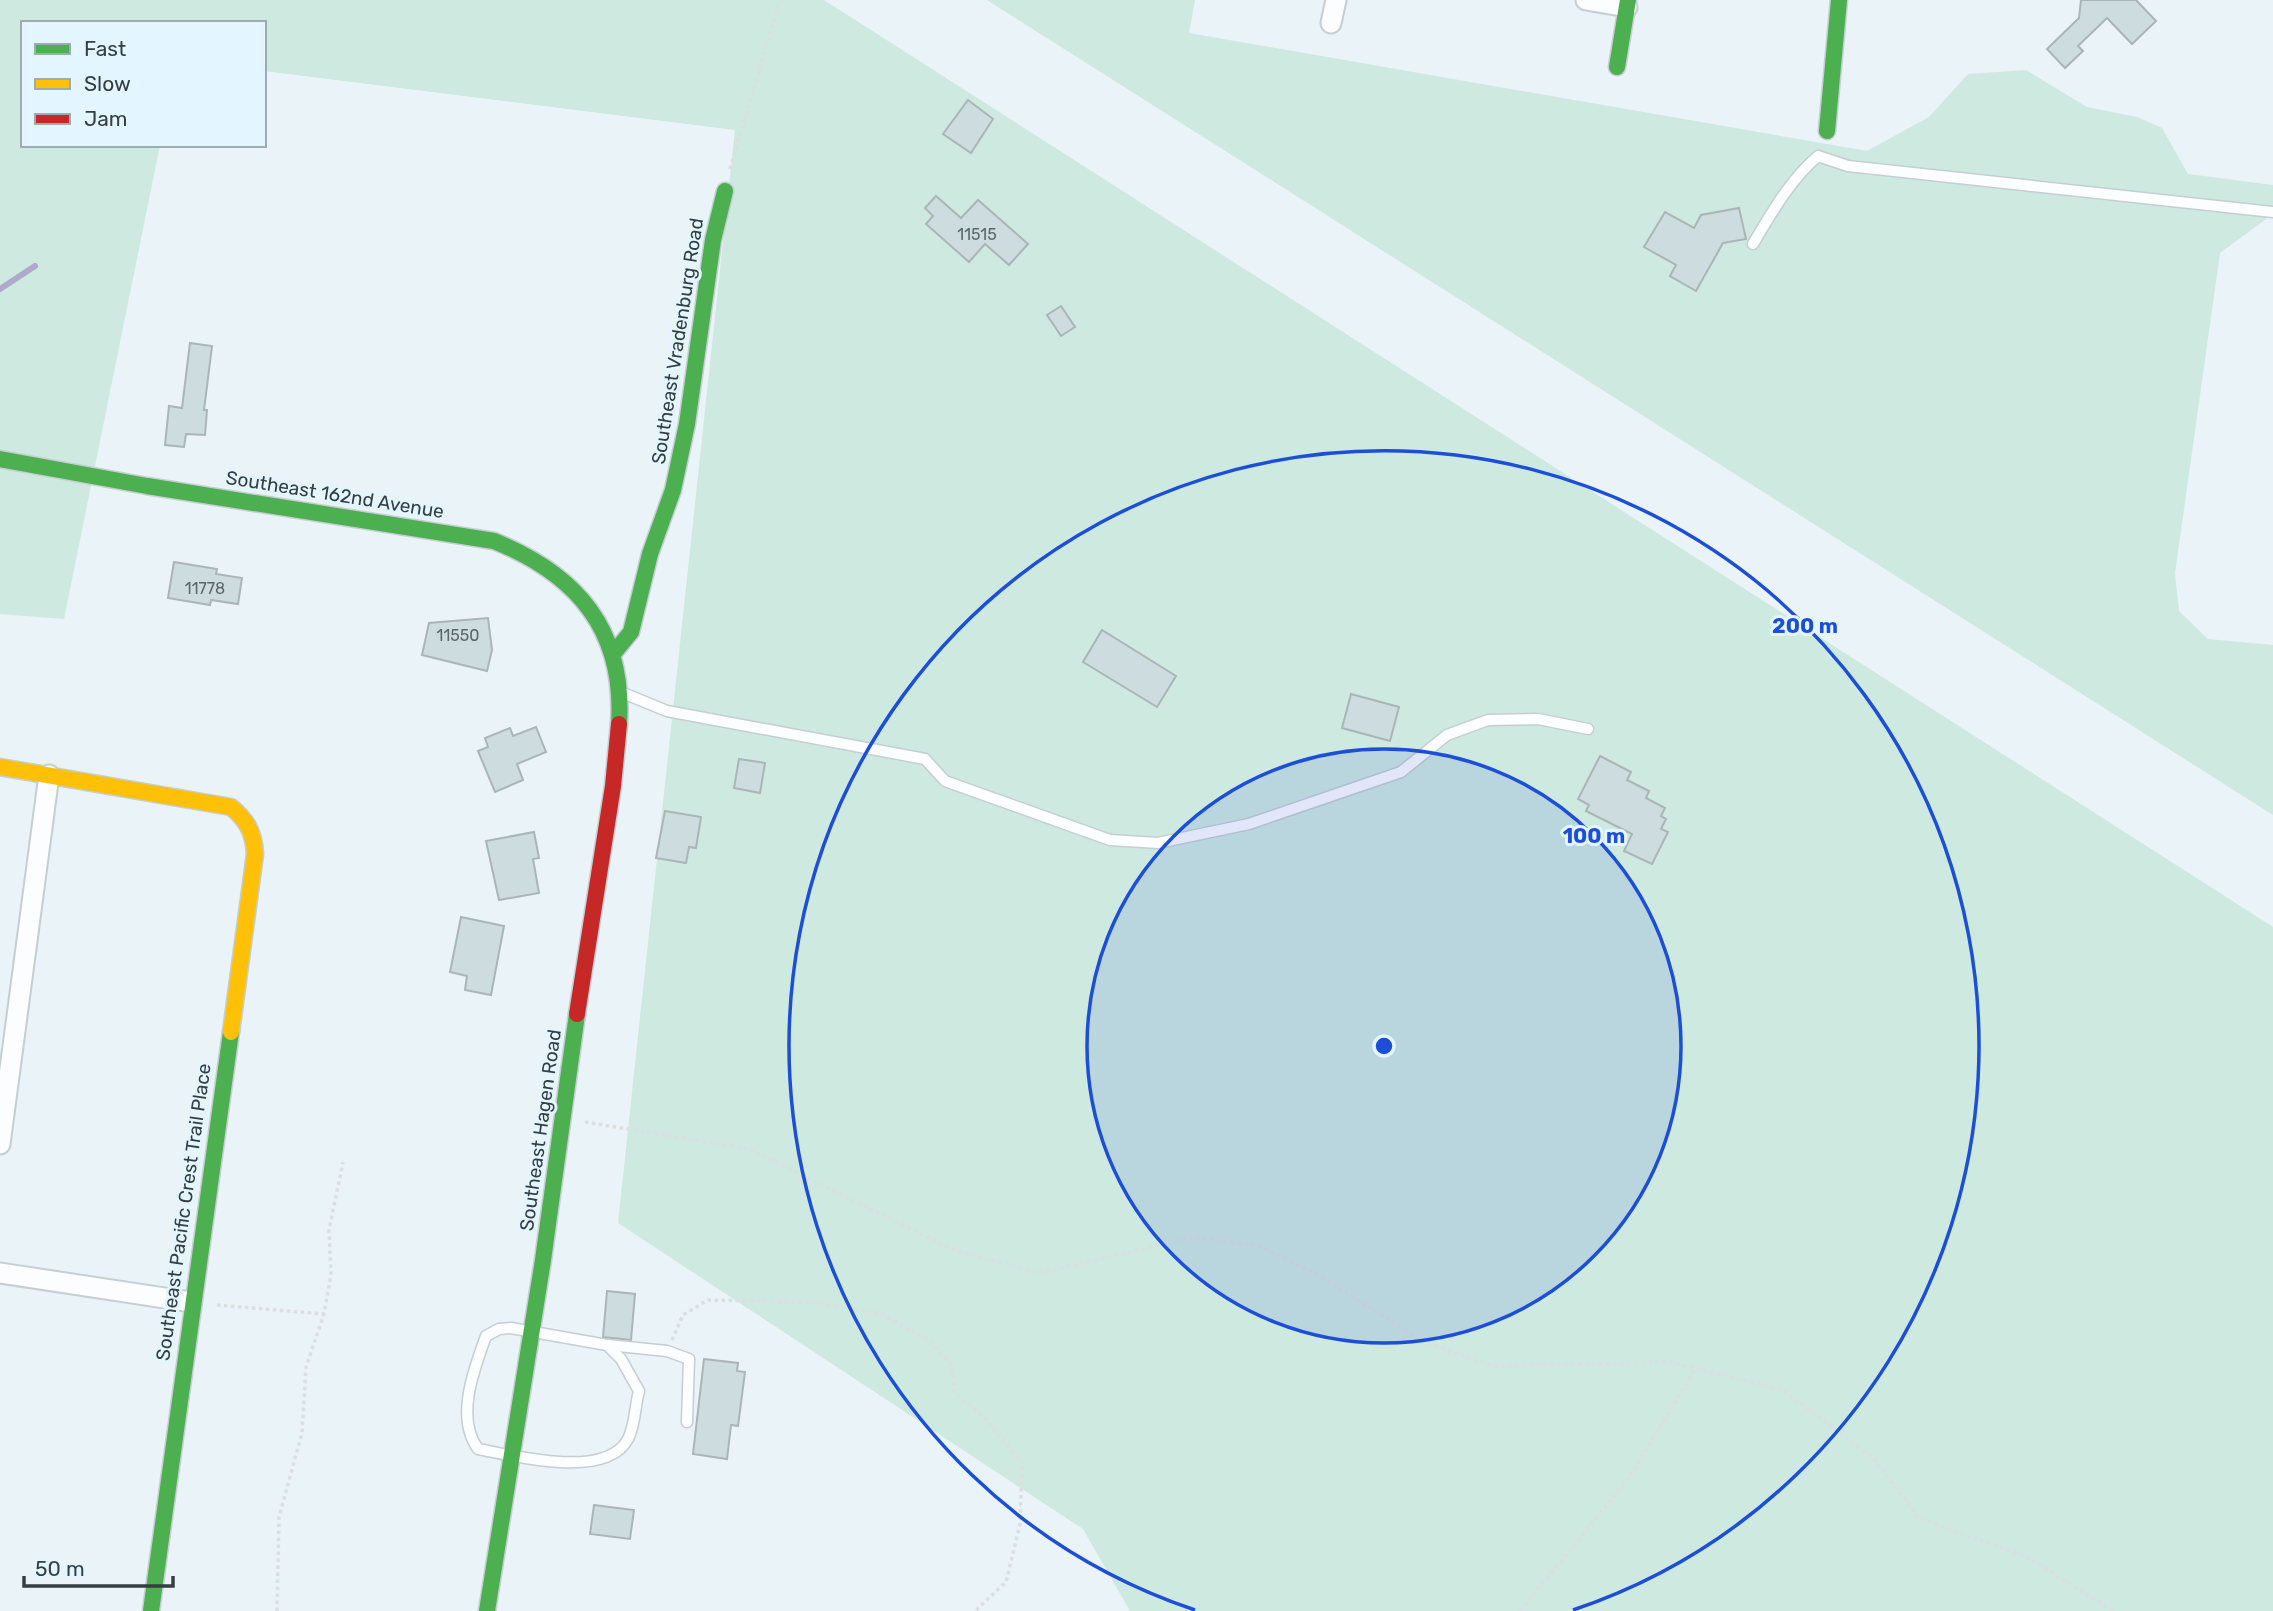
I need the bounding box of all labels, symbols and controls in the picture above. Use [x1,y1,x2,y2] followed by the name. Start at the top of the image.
[21,21,266,147] legend
[84,36,126,61] text: Fast
[84,71,131,96] text: Slow
[84,106,128,131] text: Jam
[647,216,708,466] street label: Southeast Vradenburg Road
[957,225,997,244] house number: 11515
[224,466,446,523] street label: Southeast 162nd Avenue
[185,579,225,598] house number: 11778
[1772,613,1838,638] text: 200 m
[437,626,479,645] house number: 11550
[1563,823,1625,848] text: 100 m
[515,1028,566,1232] street label: Southeast Hagen Road
[1372,1034,1396,1058] centre of rings
[151,1062,216,1362] street label: Southeast Pacific Crest Trail Place
[24,1544,173,1588] scale bar
[35,1556,85,1581] text: 50 m

